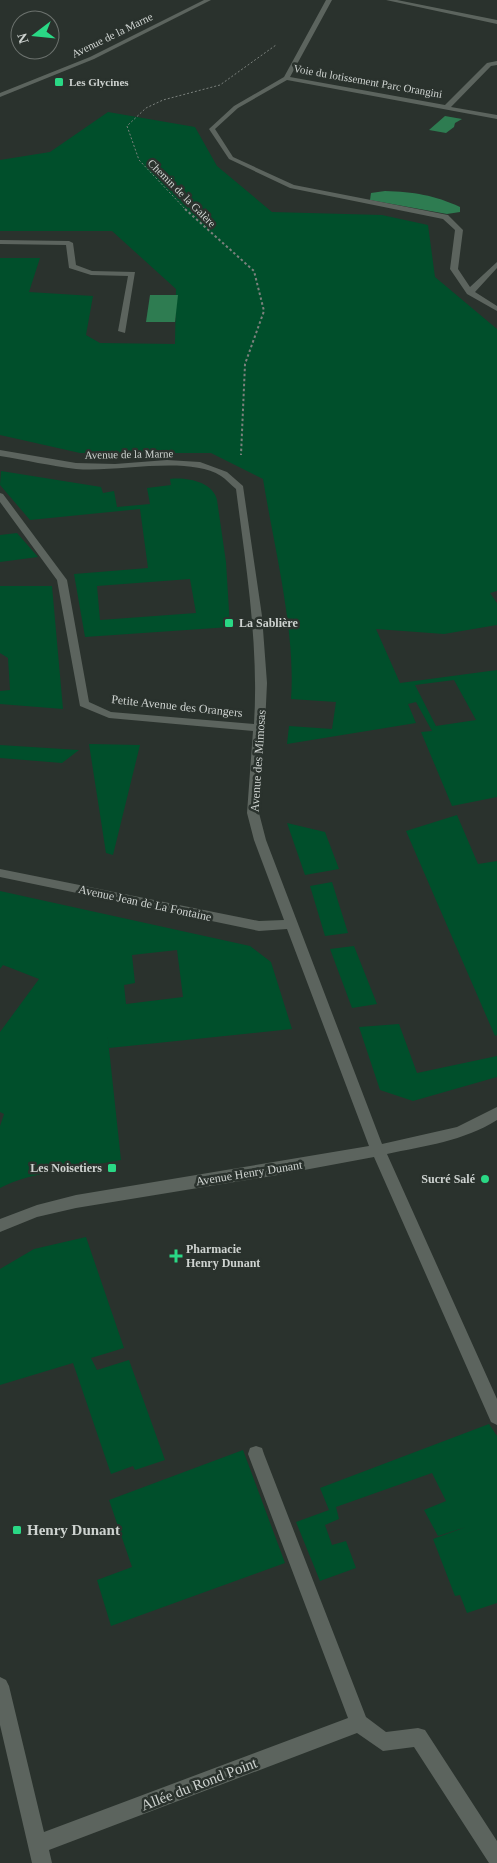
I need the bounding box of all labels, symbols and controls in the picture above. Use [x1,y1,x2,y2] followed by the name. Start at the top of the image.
[10,10,60,60] north arrow
[70,10,155,60] street label: Avenue de la Marne
[14,32,32,45] text: N
[293,62,443,100] street label: Voie du lotissement Parc Orangini
[53,76,65,88] marker: Les Glycines
[69,76,129,88] place label: Les Glycines
[146,157,218,229] street label: Chemin de la Galère
[85,447,174,461] street label: Avenue de la Marne
[239,616,298,630] place label: La Sablière
[223,617,235,629] marker: La Sablière
[111,692,244,720] street label: Petite Avenue des Orangers
[247,709,269,813] street label: Avenue des Mimosas
[77,882,213,924] street label: Avenue Jean de La Fontaine
[195,1158,304,1188] street label: Avenue Henry Dunant
[30,1161,102,1175] place label: Les Noisetiers
[106,1162,118,1174] marker: Les Noisetiers
[421,1172,476,1186] place label: Sucré Salé
[479,1173,491,1185] marker: Sucré Salé
[186,1242,260,1270] place label: Pharmacie Henry Dunant
[170,1250,182,1262] marker: Pharmacie Henry Dunant
[27,1522,120,1538] place label: Henry Dunant
[11,1524,23,1536] marker: Henry Dunant
[139,1754,260,1813] street label: Allée du Rond Point

